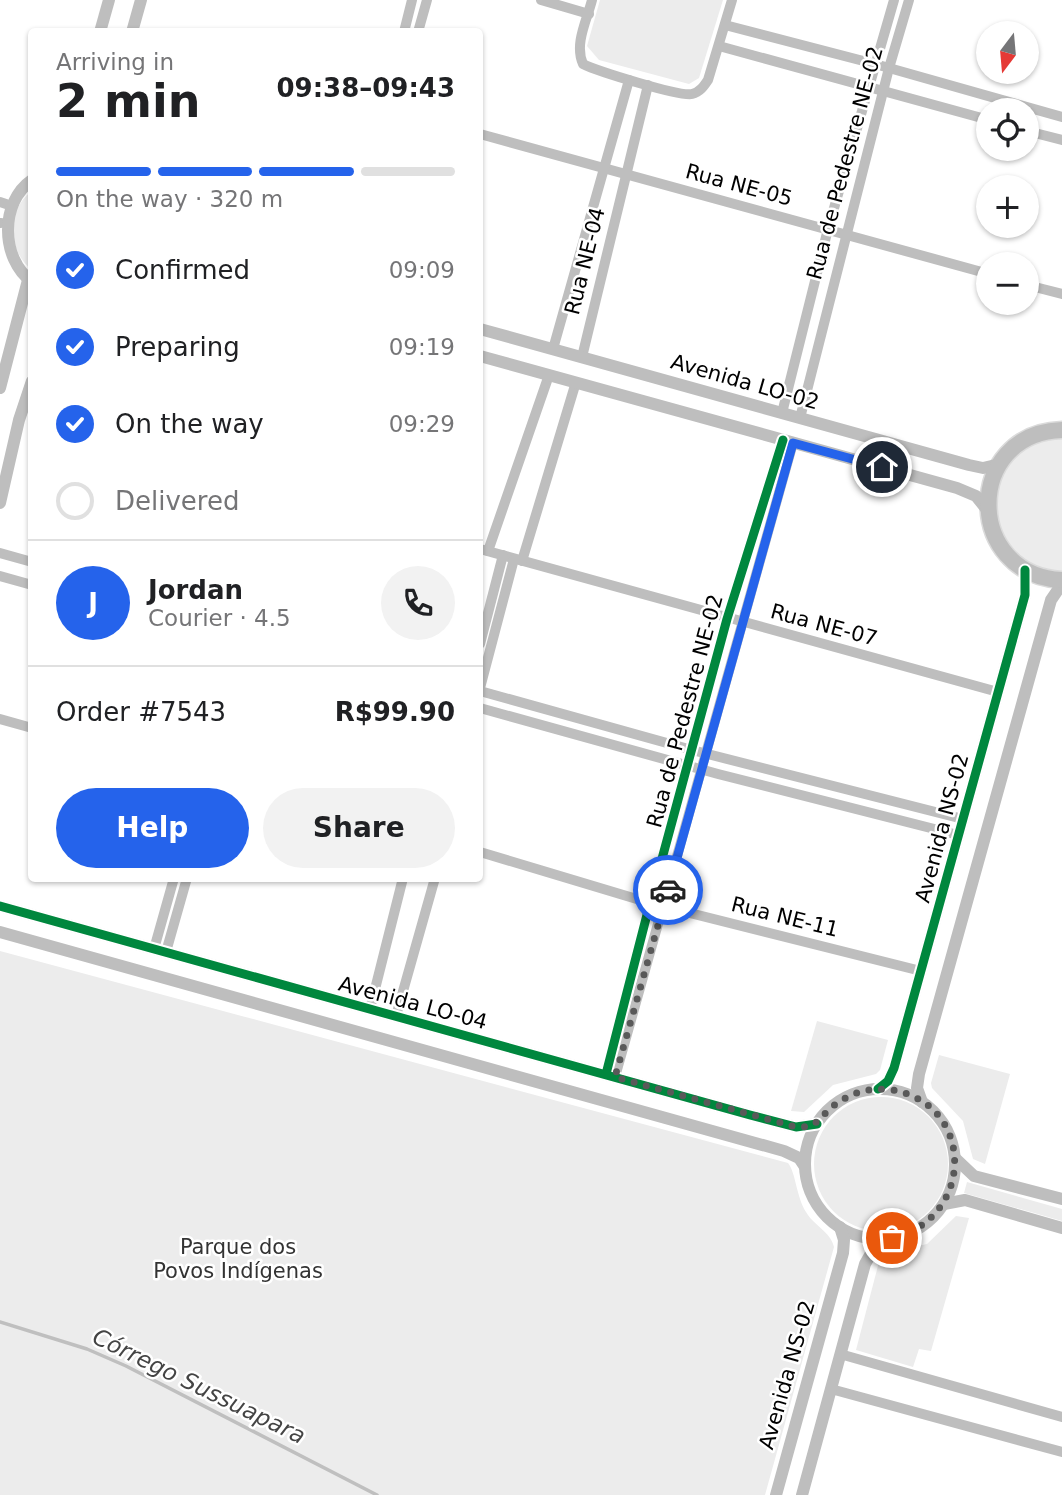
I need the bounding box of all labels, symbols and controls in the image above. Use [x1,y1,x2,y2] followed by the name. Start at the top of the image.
[976,21,1040,84] north arrow
[976,21,1039,315] map controls
[802,44,888,282] street label: Rua de Pedestre NE-02
[56,49,174,75] text: Arriving in
[276,73,455,103] text: 09:38–09:43
[56,74,200,128] text: 2 min
[976,98,1039,161] button: locate
[683,159,795,211] street label: Rua NE-05
[976,175,1039,238] button: +
[56,186,283,212] text: On the way · 320 m
[560,205,610,317] street label: Rua NE-04
[56,251,94,289] icon: check
[976,252,1039,315] button: −
[115,255,250,285] text: Confirmed
[389,257,455,283] text: 09:09
[56,328,94,366] icon: check
[115,332,240,362] text: Preparing
[389,334,455,360] text: 09:19
[668,349,822,415] street label: Avenida LO-02
[56,405,94,443] icon: check
[115,409,264,439] text: On the way
[389,411,455,437] text: 09:29
[852,437,912,497] pin
[863,448,901,486] icon: home
[115,486,239,516] text: Delivered
[381,566,455,640] button: phone
[148,575,243,605] text: Jordan
[88,588,98,618] text: J
[642,592,728,830] street label: Rua de Pedestre NE-02
[768,599,880,651] street label: Rua NE-07
[148,605,291,631] text: Courier · 4.5
[56,697,226,727] text: Order #7543
[335,697,455,727] text: R$99.90
[911,751,973,905] street label: Avenida NS-02
[56,788,249,868] button: Help
[263,788,455,868] button: Share
[633,855,703,925] courier
[649,871,687,909] icon: car
[729,892,841,942] street label: Rua NE-11
[336,972,490,1034] street label: Avenida LO-04
[862,1208,922,1268] pin
[873,1219,911,1257] icon: bag
[153,1235,323,1283] park label: Parque dos Povos Indígenas
[754,1298,820,1452] street label: Avenida NS-02
[88,1323,310,1449] water label: Córrego Sussuapara

